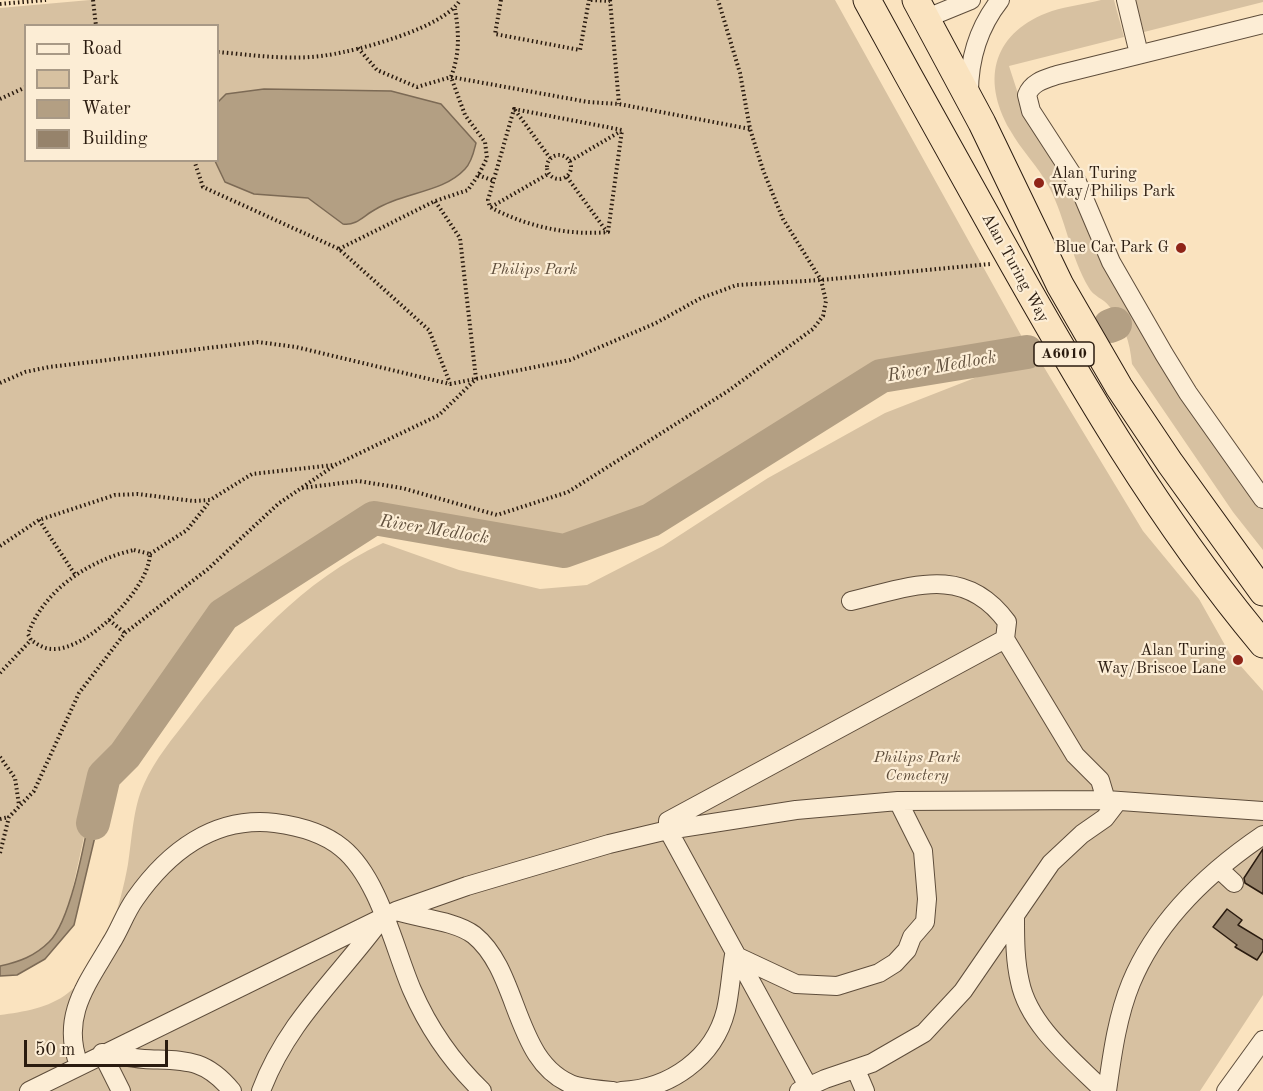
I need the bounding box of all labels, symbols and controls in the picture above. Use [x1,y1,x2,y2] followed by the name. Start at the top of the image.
[24,24,219,162] legend
[82,40,122,58] text: Road
[82,70,119,88] text: Park
[82,100,131,118] text: Water
[82,130,147,148] text: Building
[1051,164,1175,202] place label: Alan Turing Way/Philips Park
[1032,176,1046,190] marker: Alan Turing Way/Philips Park
[977,210,1053,326] street label: Alan Turing Way
[1055,238,1169,258] place label: Blue Car Park G
[1174,241,1188,255] marker: Blue Car Park G
[491,260,577,280] park label: Philips Park
[1034,342,1094,366] road number: A6010
[886,347,998,387] water label: River Medlock
[378,511,490,549] water label: River Medlock
[1097,641,1226,679] place label: Alan Turing Way/Briscoe Lane
[1231,653,1245,667] marker: Alan Turing Way/Briscoe Lane
[874,748,960,786] park label: Philips Park Cemetery
[27,1028,171,1066] scale bar
[35,1041,75,1059] text: 50 m

